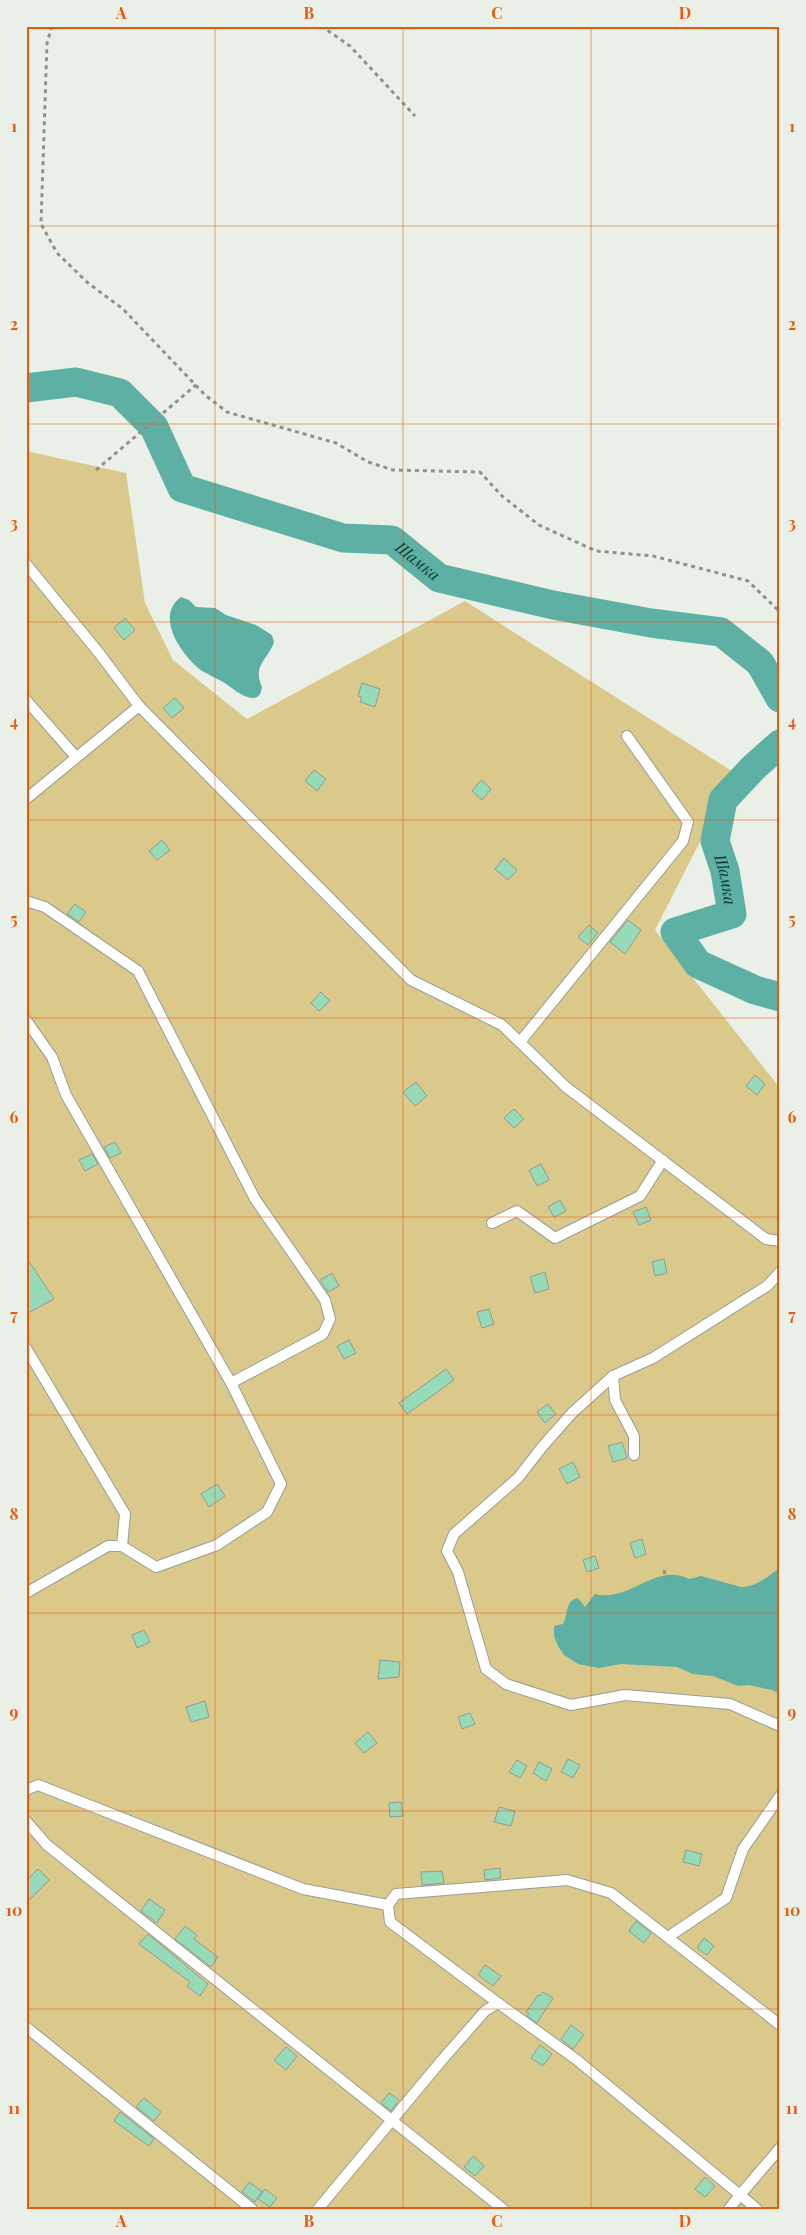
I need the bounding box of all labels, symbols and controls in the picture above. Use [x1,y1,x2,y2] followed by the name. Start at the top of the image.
[115,2,127,23] text: A
[304,2,315,23] text: B
[491,2,503,23] text: C
[679,2,691,23] text: D
[11,115,17,136] text: 1
[789,115,795,136] text: 1
[10,313,18,334] text: 2
[788,313,796,334] text: 2
[10,512,18,533] text: 3
[788,512,796,533] text: 3
[391,536,445,585] water label: Шамка
[10,710,18,731] text: 4
[788,710,796,731] text: 4
[710,850,741,906] water label: Шамка
[10,908,18,929] text: 5
[788,908,796,929] text: 5
[10,1106,19,1127] text: 6
[788,1106,797,1127] text: 6
[10,1304,18,1325] text: 7
[788,1304,796,1325] text: 7
[10,1503,19,1524] text: 8
[788,1503,797,1524] text: 8
[10,1701,19,1722] text: 9
[788,1701,797,1722] text: 9
[6,1899,22,1920] text: 10
[784,1899,800,1920] text: 10
[8,2097,20,2118] text: 11
[786,2097,798,2118] text: 11
[115,2210,127,2231] text: A
[304,2210,315,2231] text: B
[491,2210,503,2231] text: C
[679,2210,691,2231] text: D

